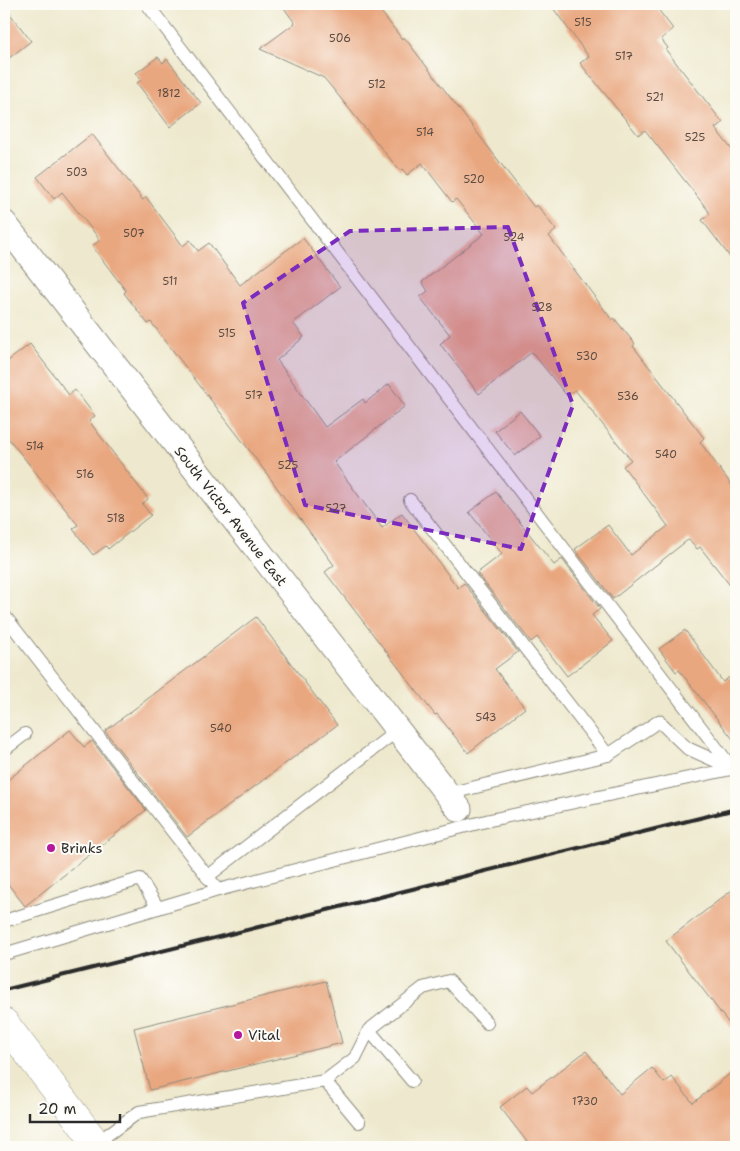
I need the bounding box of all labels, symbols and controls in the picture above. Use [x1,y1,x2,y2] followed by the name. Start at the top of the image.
[574,15,592,30] house number: 515
[329,31,351,46] house number: 506
[615,49,633,64] house number: 517
[368,77,386,92] house number: 512
[157,86,181,101] house number: 1812
[646,90,664,105] house number: 521
[416,125,434,140] house number: 514
[685,130,705,145] house number: 525
[66,165,88,180] house number: 503
[463,172,485,187] house number: 520
[123,226,145,241] house number: 507
[504,230,525,245] house number: 524
[162,274,178,289] house number: 511
[531,300,553,315] house number: 528
[218,326,236,341] house number: 515
[576,349,598,364] house number: 530
[245,388,263,403] house number: 517
[617,389,639,404] house number: 536
[26,439,44,454] house number: 514
[171,442,291,590] street label: South Victor Avenue East
[655,447,677,462] house number: 540
[278,458,298,473] house number: 525
[76,467,94,482] house number: 516
[326,501,347,516] house number: 527
[107,511,125,526] house number: 518
[475,710,497,725] house number: 543
[210,721,232,736] house number: 540
[61,839,102,857] place label: Brinks
[45,842,57,854] marker: Brinks
[248,1026,281,1044] place label: Vital
[232,1029,244,1041] marker: Vital
[30,1091,120,1123] scale bar
[572,1094,598,1109] house number: 1730
[38,1099,77,1119] text: 20 m

